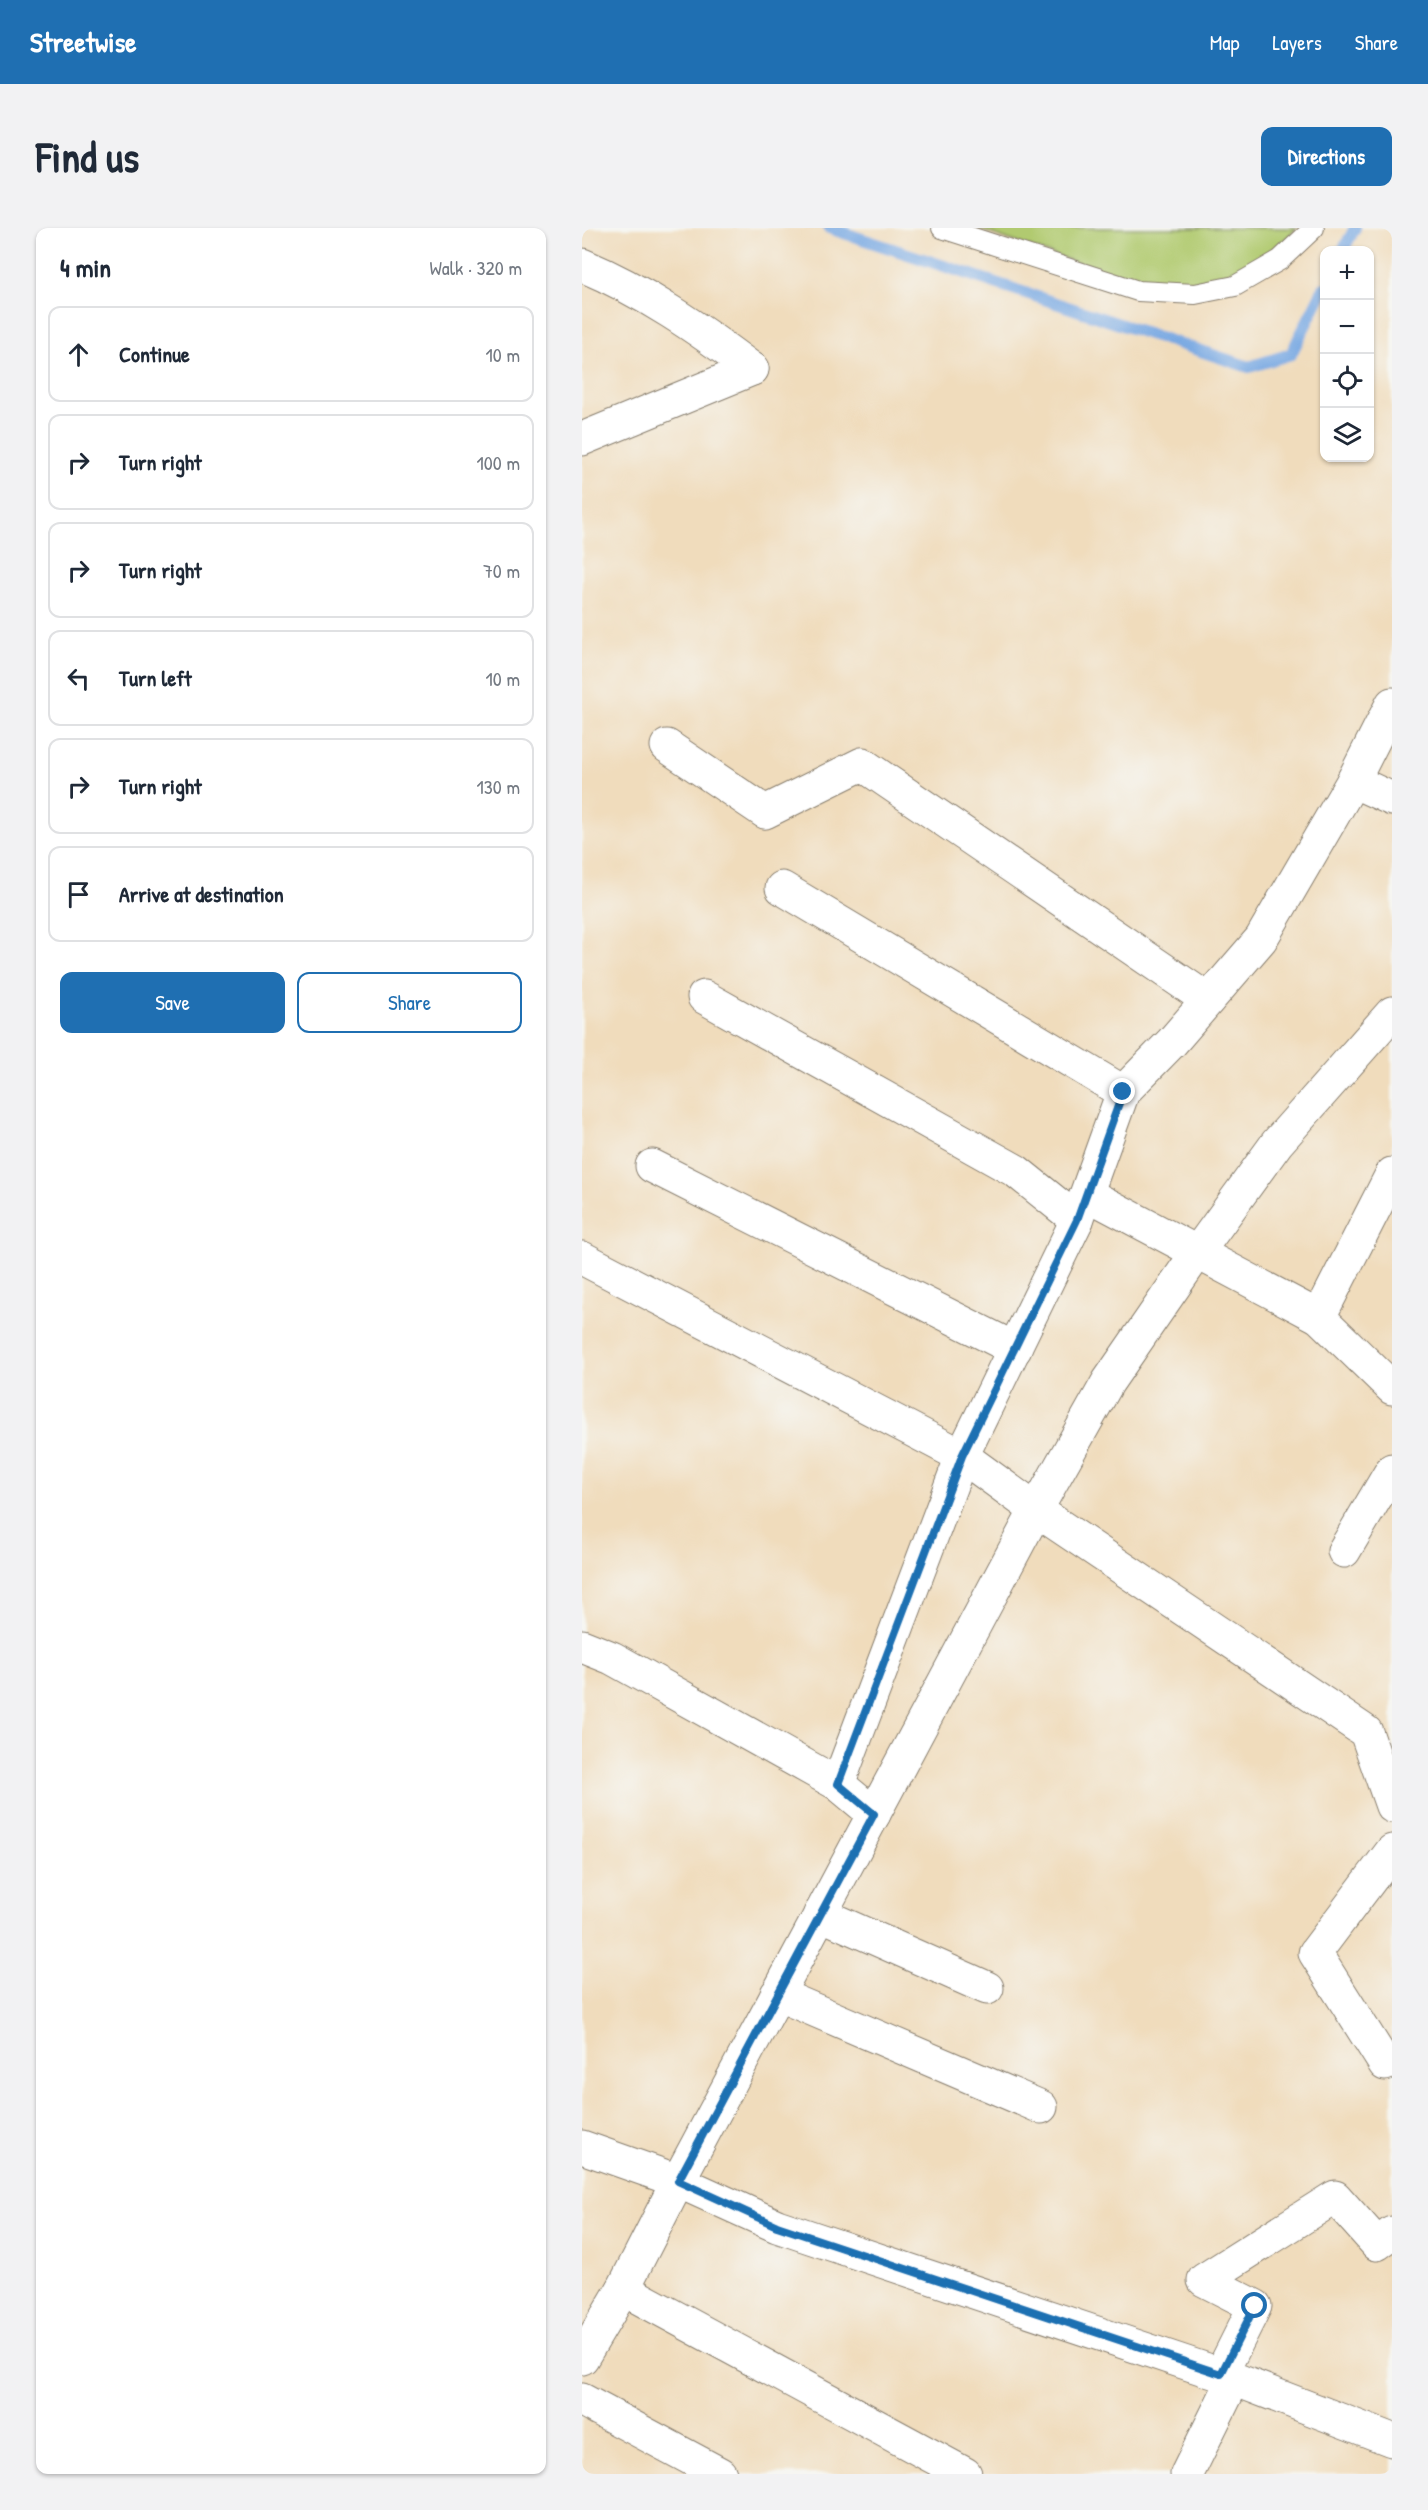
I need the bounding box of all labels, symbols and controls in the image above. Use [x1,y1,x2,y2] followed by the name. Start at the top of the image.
[30,23,136,61] text: Streetwise
[1210,28,1239,57] text: Map
[1272,28,1322,57] text: Layers
[1355,28,1398,57] text: Share
[1261,127,1392,186] button: Directions
[36,128,139,185] text: Find us
[1320,246,1374,462] map controls
[1320,246,1374,300] button: +
[60,250,111,285] text: 4 min
[430,254,522,281] text: Walk · 320 m
[1320,300,1374,354] button: −
[62,338,95,371] icon: ahead
[119,339,190,369] text: Continue
[486,341,520,368] text: 10 m
[1320,354,1374,408] button: locate
[1320,408,1374,462] button: layers
[62,446,95,479] icon: right
[119,447,202,477] text: Turn right
[477,449,520,476] text: 100 m
[62,554,95,587] icon: right
[119,555,202,585] text: Turn right
[483,557,520,584] text: 70 m
[62,662,95,695] icon: left
[119,663,192,693] text: Turn left
[486,665,520,692] text: 10 m
[62,770,95,803] icon: right
[119,771,202,801] text: Turn right
[477,773,520,800] text: 130 m
[62,878,95,911] icon: arrive
[119,879,284,909] text: Arrive at destination
[60,972,285,1033] button: Save
[297,972,522,1033] button: Share
[1109,1078,1135,1104] route end
[1241,2292,1267,2318] route start

